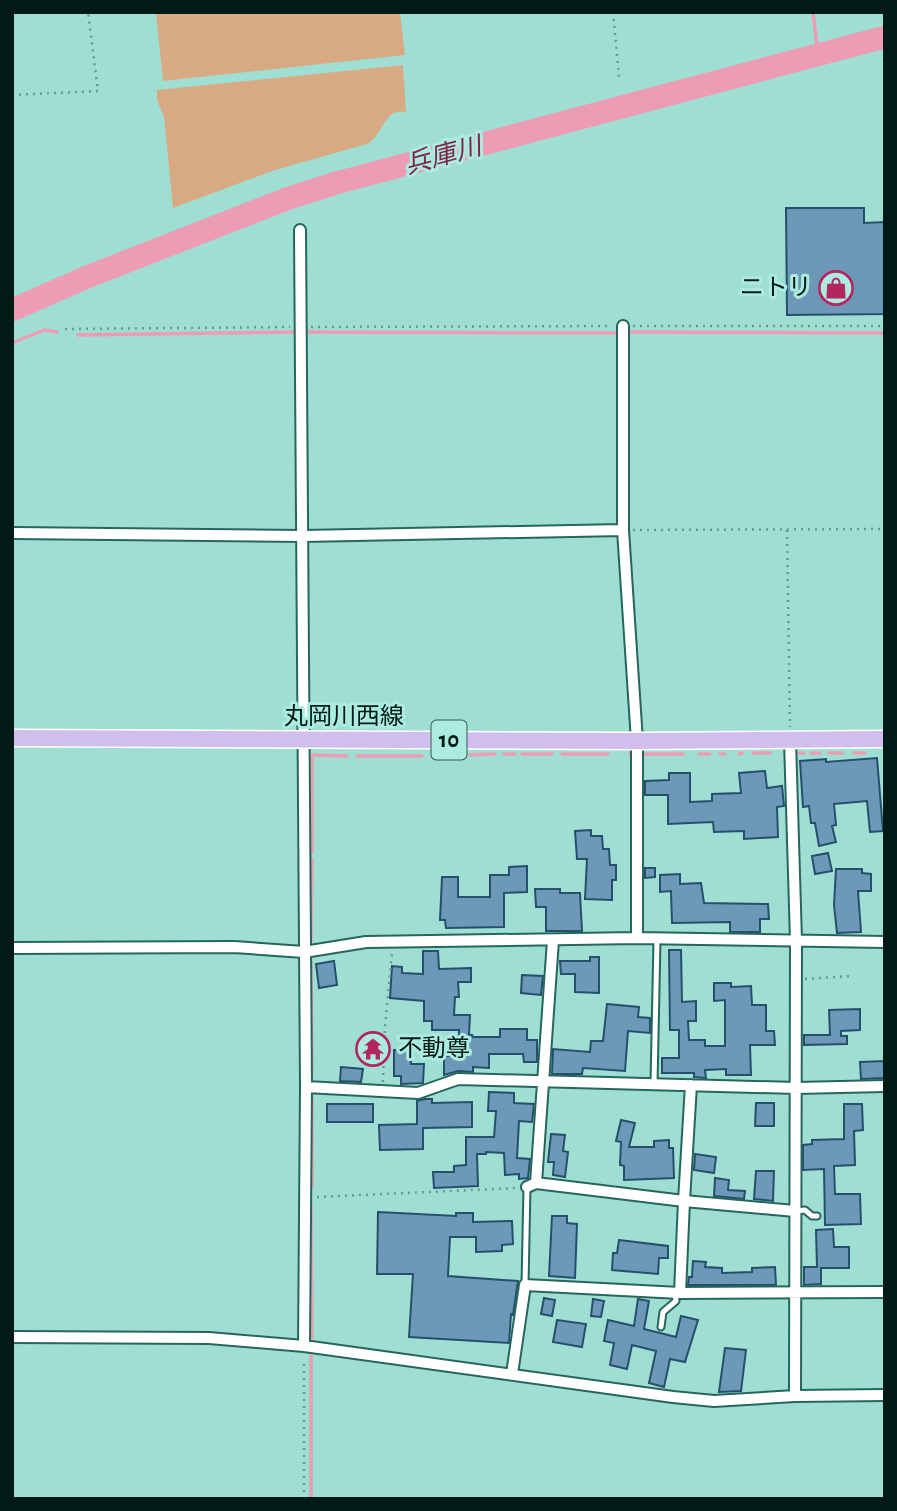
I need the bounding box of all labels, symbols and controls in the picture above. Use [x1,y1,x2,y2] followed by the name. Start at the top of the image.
[402,132,487,179] water label: 兵庫川
[817,269,855,307] shop icon: ニトリ
[740,276,812,300] place label: ニトリ
[284,703,404,729] street label: 丸岡川西線
[432,720,466,760] road number: 10
[354,1030,392,1068] temple icon: 不動尊
[398,1035,470,1061] place label: 不動尊

